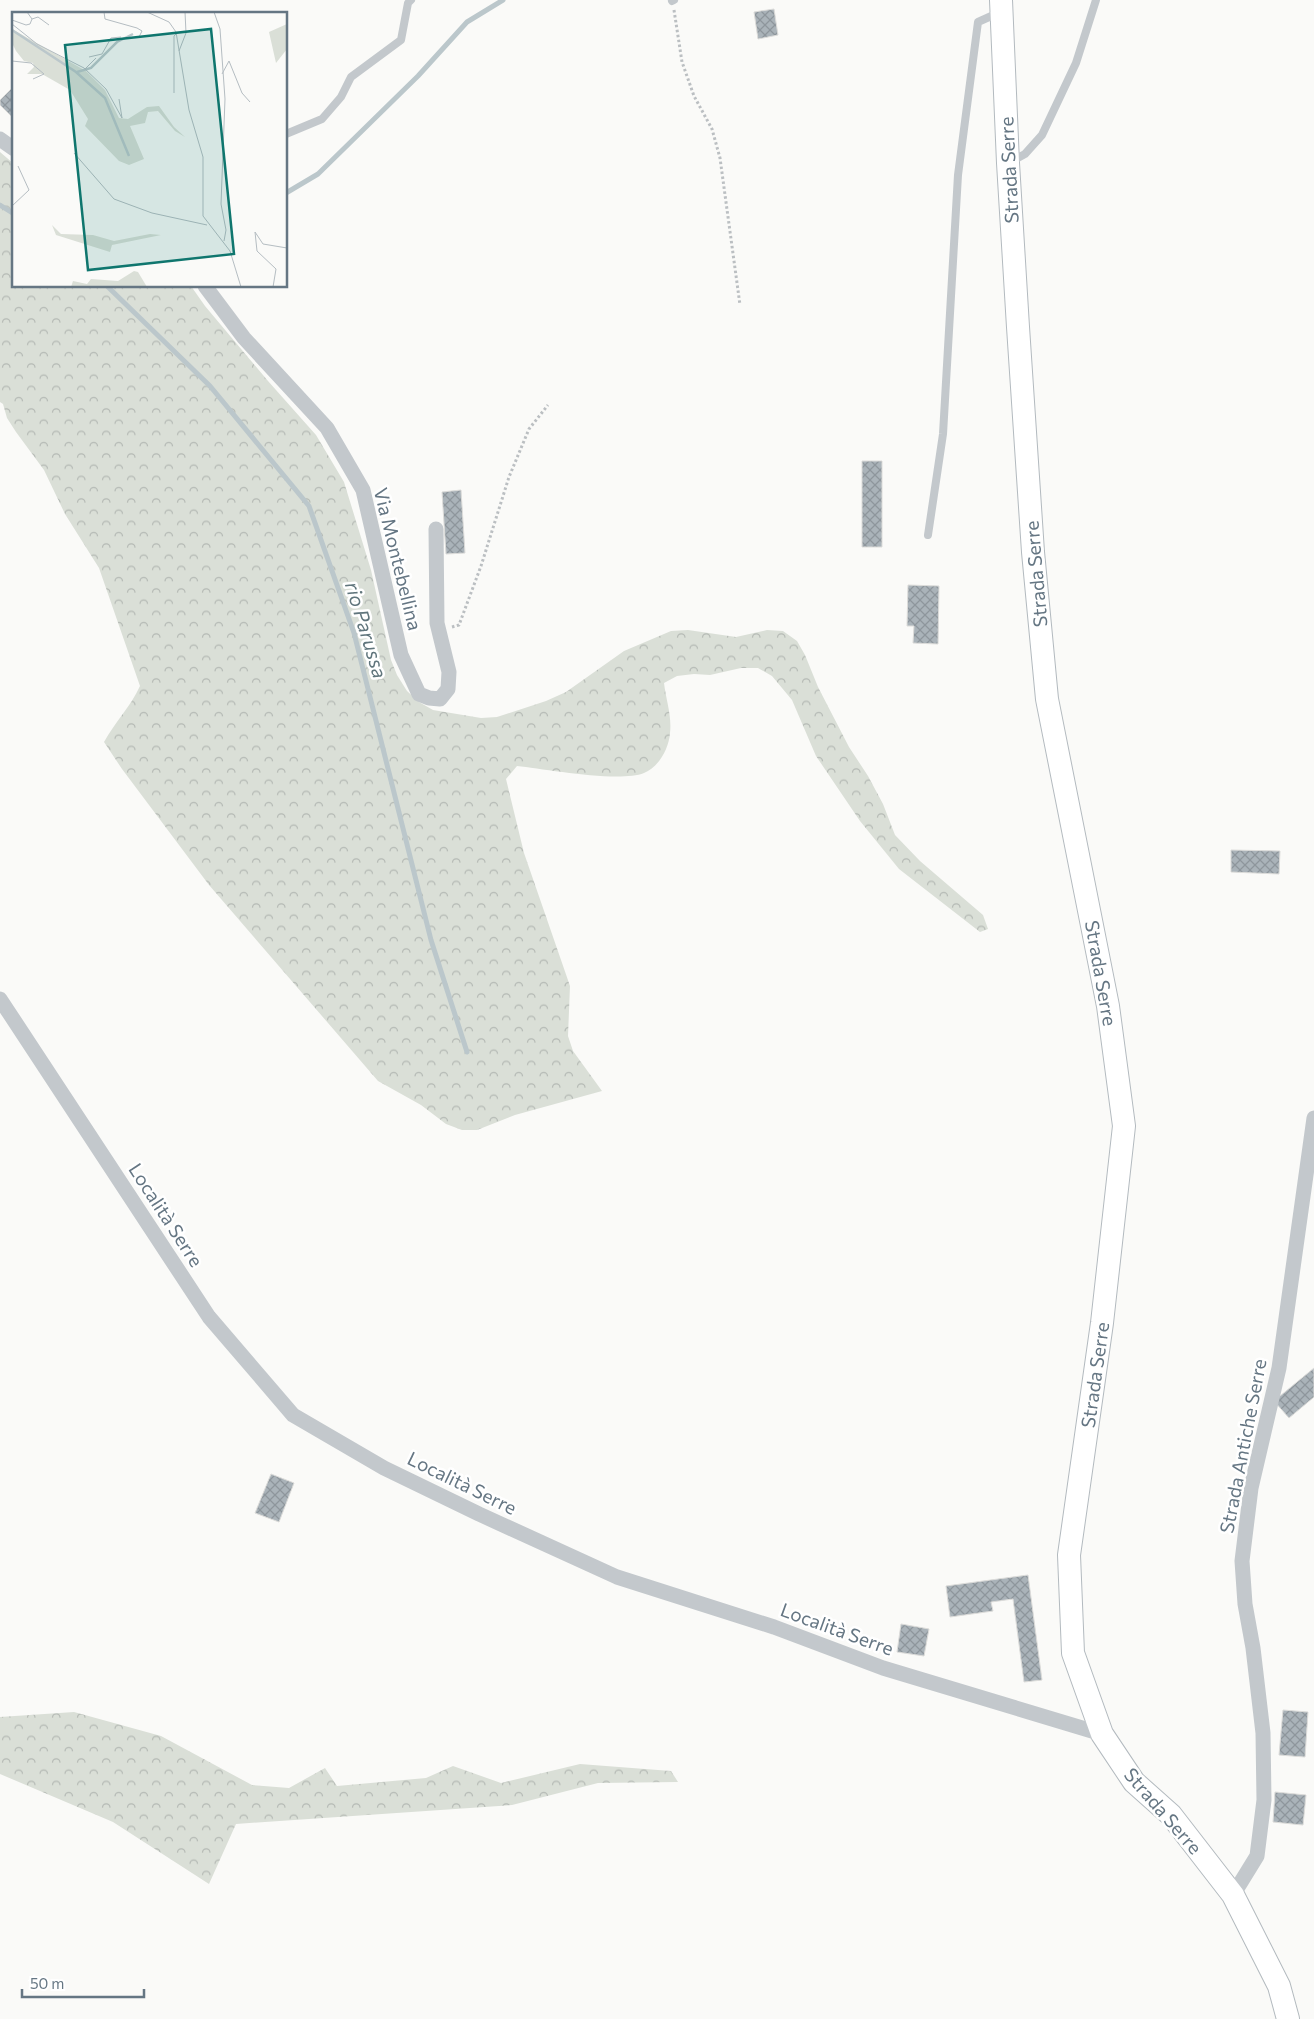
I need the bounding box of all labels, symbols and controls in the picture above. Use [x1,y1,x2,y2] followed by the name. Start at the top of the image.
[12,12,288,288] inset map
[994,116,1023,224] street label: Strada Serre
[370,485,427,633] street label: Via Montebellina
[1019,520,1052,628] street label: Strada Serre
[341,579,393,681] water label: rio Parussa
[1081,918,1122,1027] street label: Strada Serre
[124,1159,208,1271] street label: Località Serre
[1076,1321,1113,1429] street label: Strada Serre
[1214,1357,1271,1535] street label: Strada Antiche Serre
[404,1446,521,1519] street label: Località Serre
[778,1597,897,1660] street label: Località Serre
[1120,1763,1207,1858] street label: Strada Serre
[22,1966,145,1998] scale bar
[30,1974,64,1992] text: 50 m

